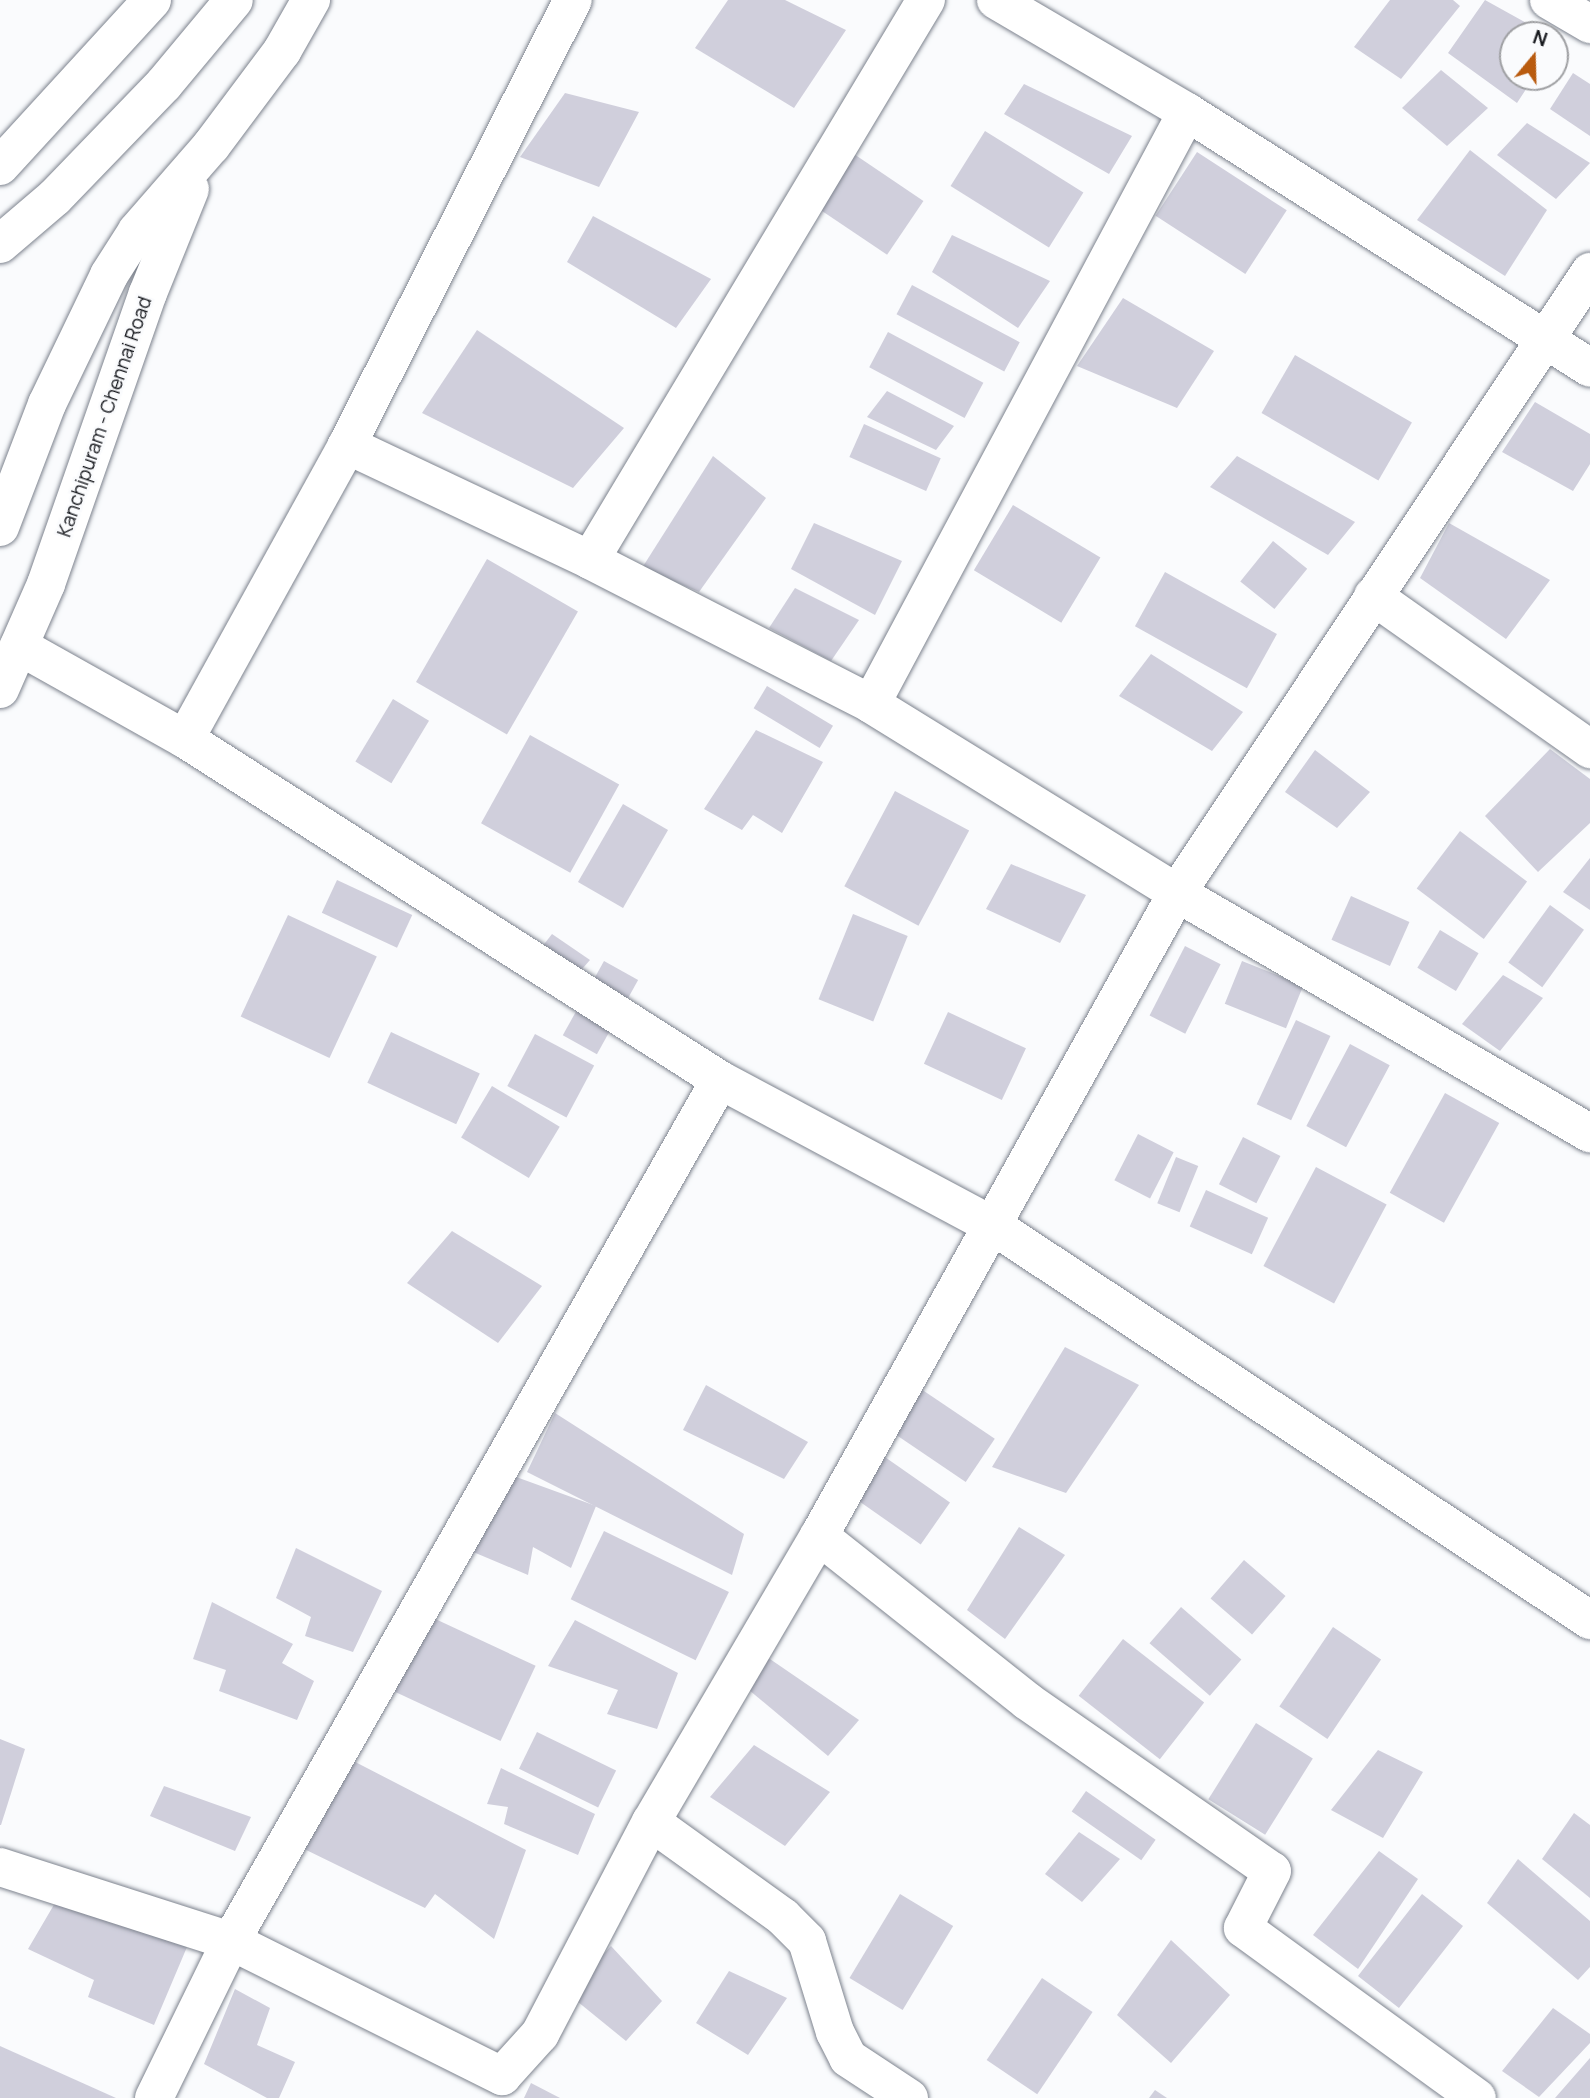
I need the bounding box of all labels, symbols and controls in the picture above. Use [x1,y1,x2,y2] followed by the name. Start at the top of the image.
[1499,21,1569,91] north arrow
[1529,24,1551,53] text: N
[53,294,157,540] street label: Kanchipuram - Chennai Road

